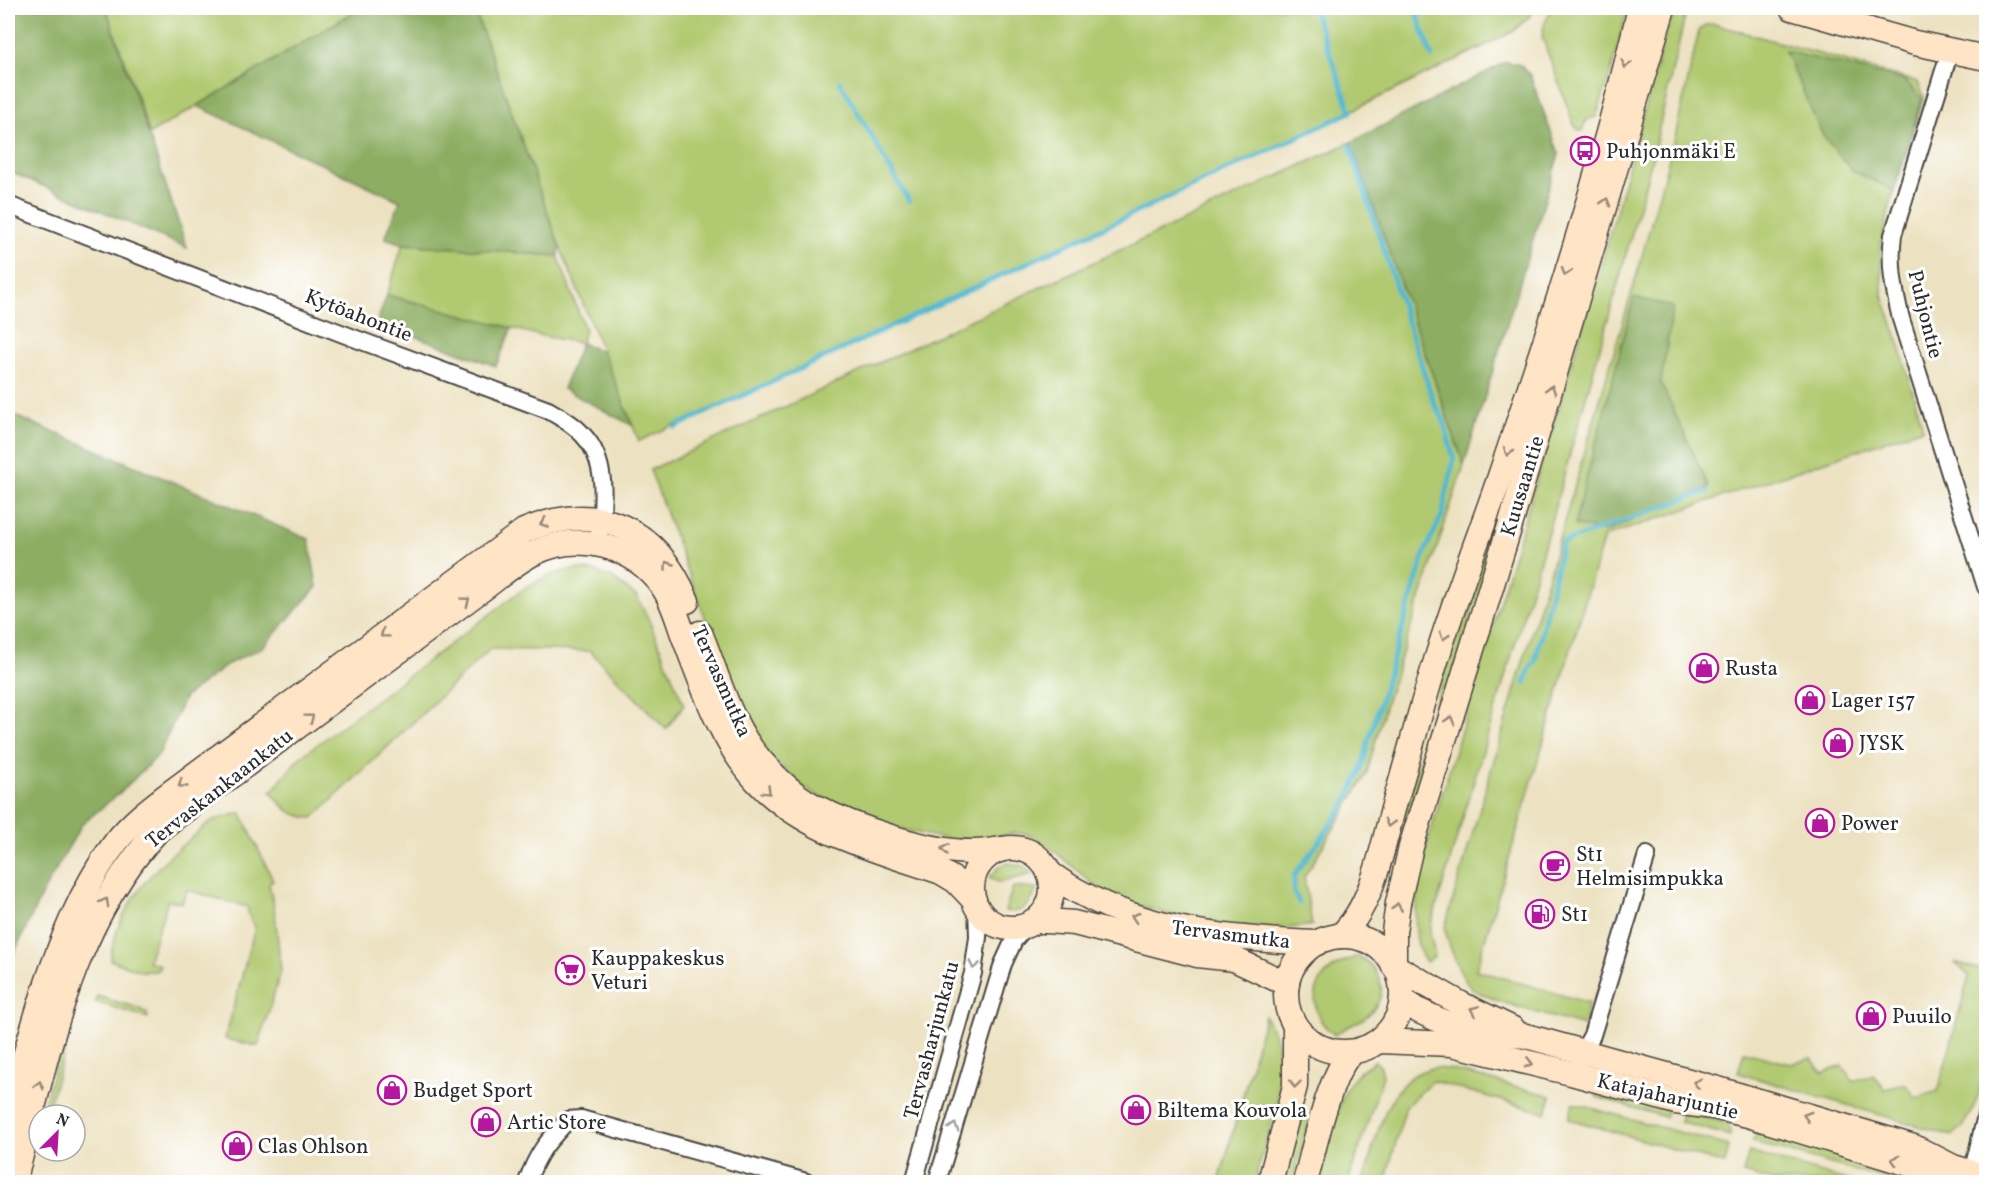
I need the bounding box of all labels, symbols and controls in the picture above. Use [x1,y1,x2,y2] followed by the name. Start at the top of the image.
[1621,59,1634,69] one-way arrow
[1569,135,1601,167] bus stop icon: Puhjonmäki E
[1606,138,1736,167] place label: Puhjonmäki E
[1599,197,1611,208] one-way arrow
[1561,266,1573,277] one-way arrow
[1900,267,1949,362] street label: Puhjontie
[301,283,416,350] street label: Kytöahontie
[1544,384,1556,395] one-way arrow
[1494,432,1553,540] street label: Kuusaantie
[1502,446,1515,457] one-way arrow
[539,516,549,528] one-way arrow
[664,561,675,572] one-way arrow
[459,597,470,608] one-way arrow
[683,621,758,742] street label: Tervasmutka
[380,627,391,638] one-way arrow
[1439,630,1451,641] one-way arrow
[1688,652,1720,684] shop icon: Rusta
[1725,655,1778,684] place label: Rusta
[1794,684,1826,716] shop icon: Lager 157
[1831,687,1915,716] place label: Lager 157
[304,714,315,725] one-way arrow
[1443,715,1455,726] one-way arrow
[140,722,300,856] street label: Tervaskankaankatu
[1822,727,1854,759] shop icon: JYSK
[1859,730,1905,759] place label: JYSK
[177,777,188,788] one-way arrow
[760,784,771,795] one-way arrow
[1804,807,1836,839] shop icon: Power
[1841,810,1899,839] place label: Power
[1384,817,1396,828] one-way arrow
[1576,841,1724,894] place label: St1 Helmisimpukka
[940,844,950,856] one-way arrow
[1539,850,1571,882] cafe icon: St1 Helmisimpukka
[98,898,109,908] one-way arrow
[1524,898,1556,930] fuel station icon: St1
[1561,901,1588,930] place label: St1
[1391,903,1403,912] one-way arrow
[1130,912,1141,924] one-way arrow
[1170,914,1292,957] street label: Tervasmutka
[591,945,724,998] place label: Kauppakeskus Veturi
[554,954,586,986] supermarket icon: Kauppakeskus Veturi
[897,958,968,1123] street label: Tervasharjunkatu
[968,960,981,970] one-way arrow
[1855,1000,1887,1032] shop icon: Puuilo
[1892,1003,1952,1032] place label: Puuilo
[1469,1005,1480,1017] one-way arrow
[1524,1055,1534,1068] one-way arrow
[1594,1067,1741,1128] street label: Katajaharjuntie
[376,1074,408,1106] shop icon: Budget Sport
[413,1077,533,1106] place label: Budget Sport
[1693,1078,1703,1091] one-way arrow
[1289,1080,1302,1089] one-way arrow
[32,1081,45,1091] one-way arrow
[1120,1094,1152,1126] shop icon: Biltema Kouvola
[1157,1097,1307,1126] place label: Biltema Kouvola
[27,1103,87,1163] north arrow
[470,1106,502,1138] shop icon: Artic Store
[53,1109,72,1134] text: N
[507,1109,607,1138] place label: Artic Store
[1803,1111,1813,1123] one-way arrow
[947,1122,959,1133] one-way arrow
[221,1130,253,1162] shop icon: Clas Ohlson
[258,1133,368,1162] place label: Clas Ohlson
[1890,1155,1901,1167] one-way arrow

